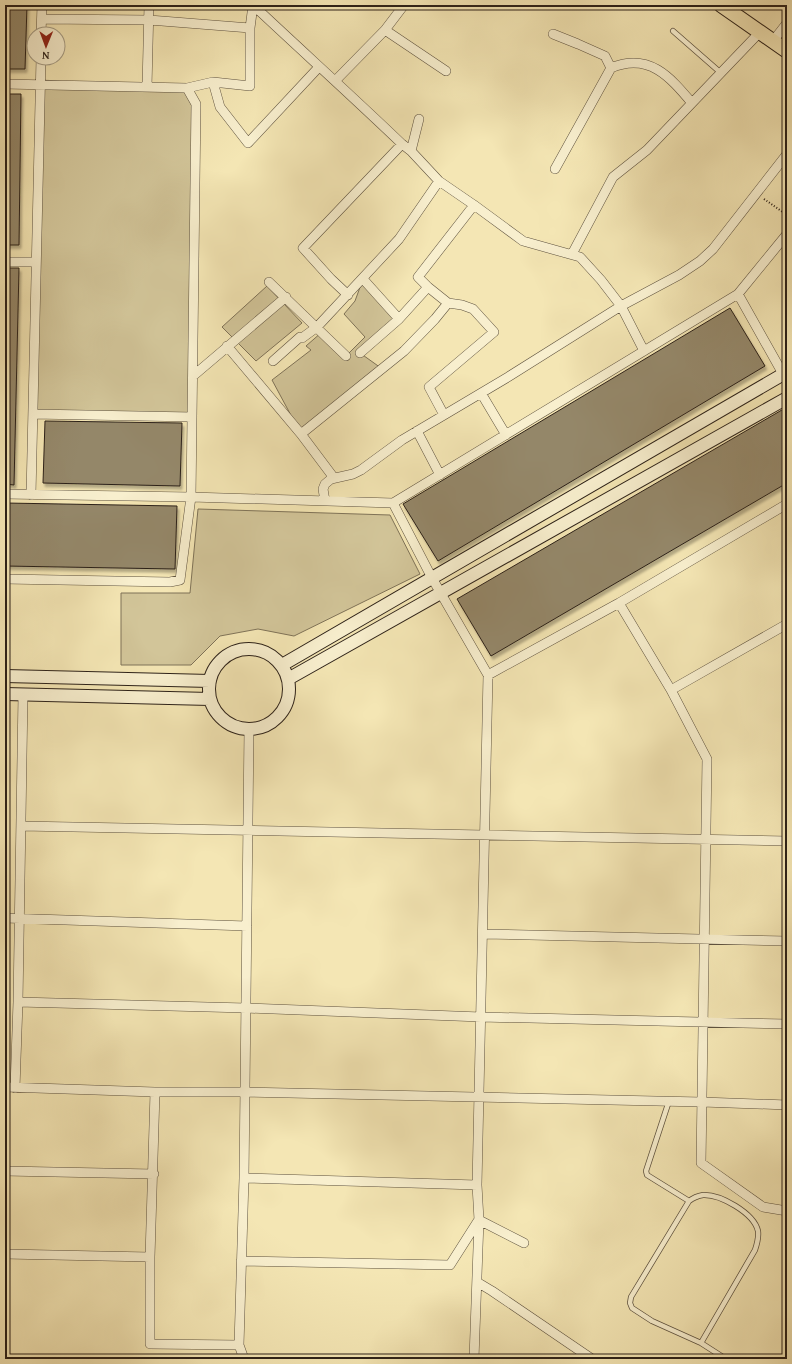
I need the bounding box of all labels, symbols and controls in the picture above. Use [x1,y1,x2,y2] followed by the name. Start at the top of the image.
[26,26,66,66] north arrow
[41,48,50,64] text: N

